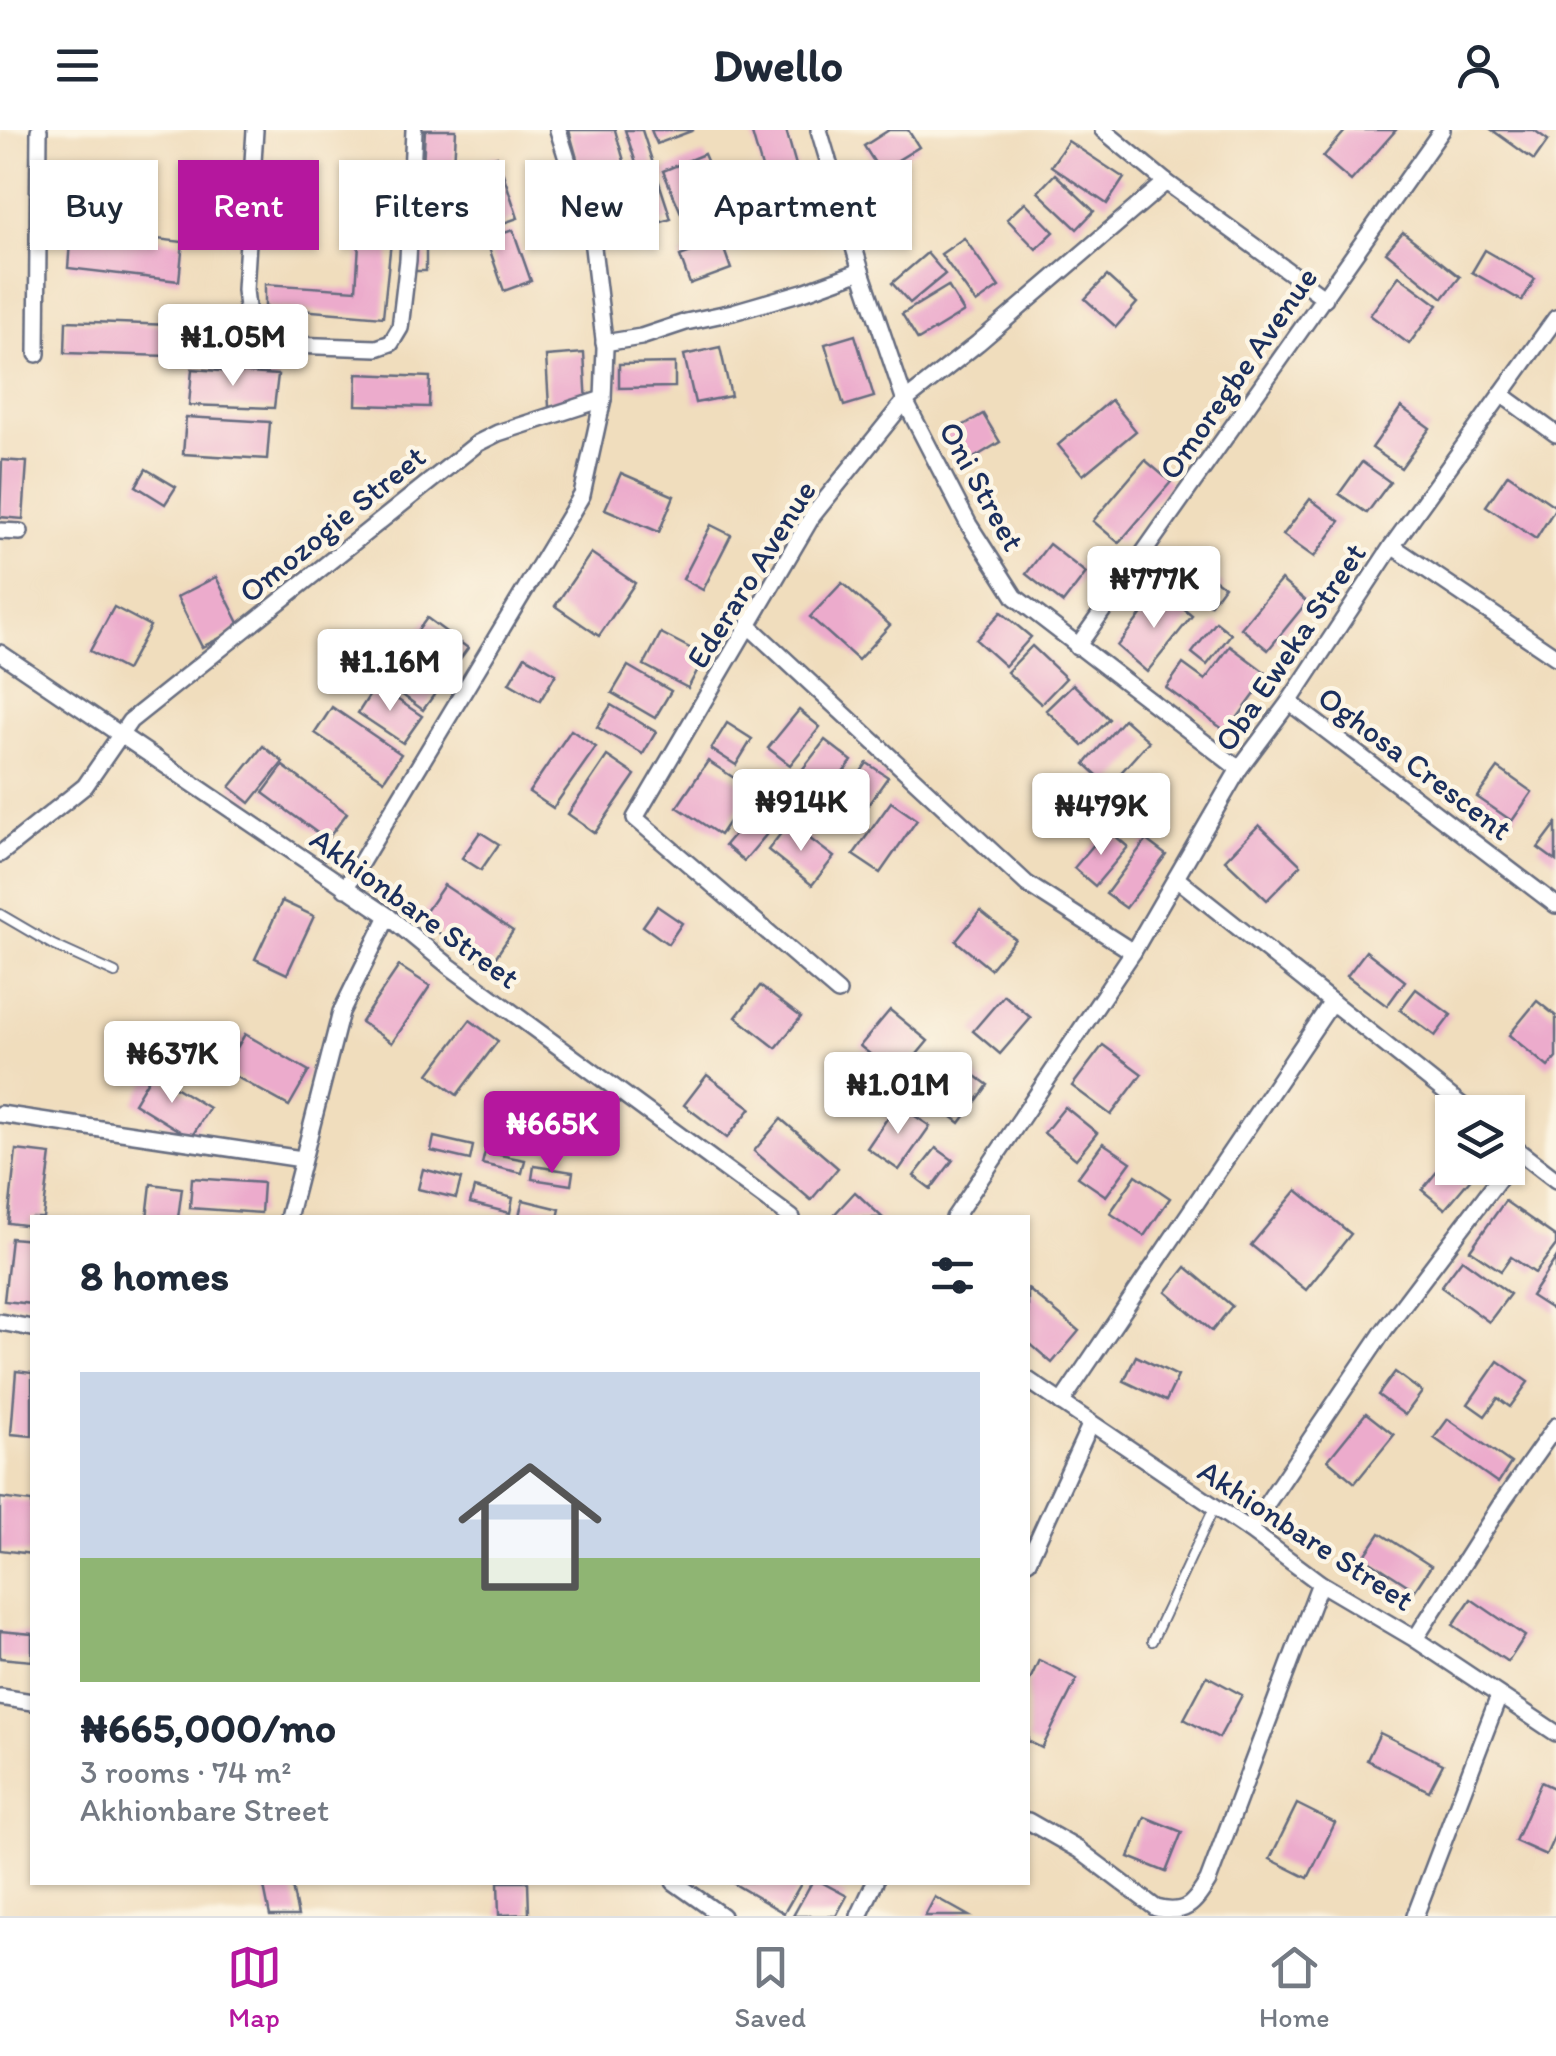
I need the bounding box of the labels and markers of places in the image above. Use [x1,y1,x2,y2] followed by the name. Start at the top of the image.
[152,304,314,389] pin: ₦1.05M
[1084,546,1224,631] pin: ₦777K
[309,629,471,714] pin: ₦1.16M
[731,769,871,854] pin: ₦914K
[1031,773,1171,858] pin: ₦479K
[102,1021,242,1106] pin: ₦637K
[817,1052,979,1137] pin: ₦1.01M
[482,1091,622,1176] pin: ₦665K

